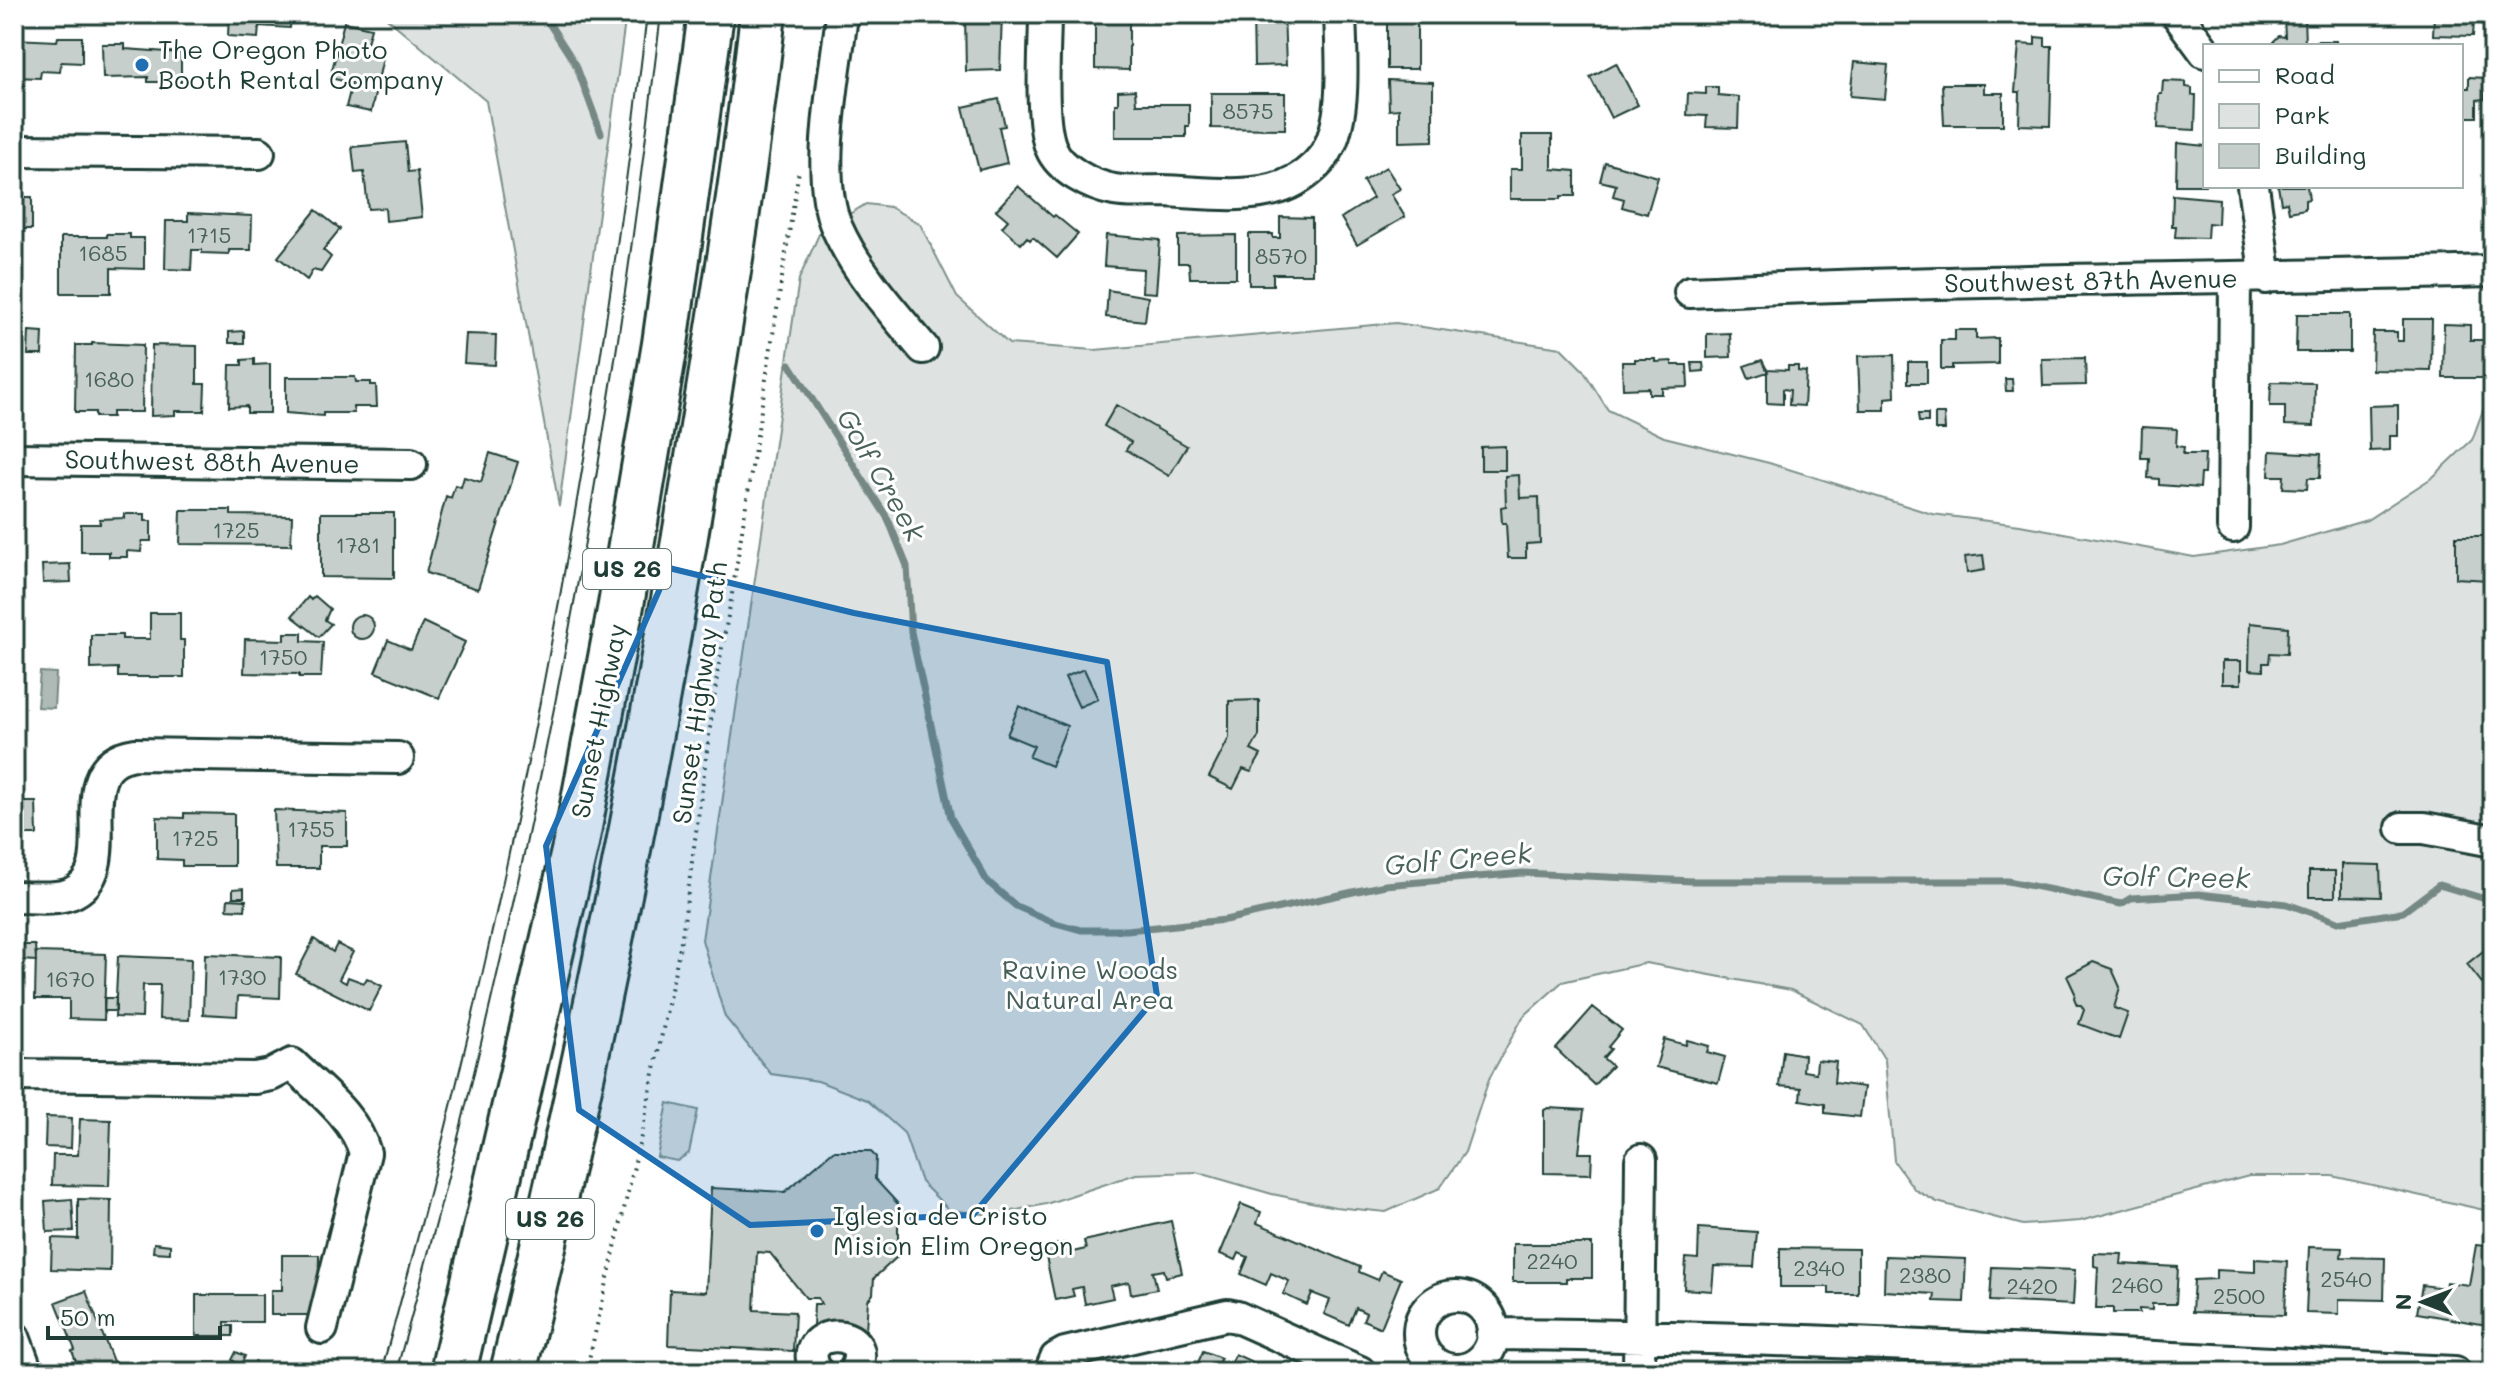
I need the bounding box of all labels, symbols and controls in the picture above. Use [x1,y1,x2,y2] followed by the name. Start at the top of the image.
[158,32,444,96] place label: The Oregon Photo Booth Rental Company
[2203,44,2463,188] legend
[133,56,151,74] marker: The Oregon Photo Booth Rental Company
[2275,59,2335,90] text: Road
[1222,96,1274,125] house number: 8575
[2275,99,2329,130] text: Park
[2275,139,2366,170] text: Building
[187,220,231,249] house number: 1715
[78,238,128,267] house number: 1685
[1255,241,1307,270] house number: 8570
[1944,260,2238,300] street label: Southwest 87th Avenue
[84,364,134,393] house number: 1680
[829,401,935,548] water label: Golf Creek
[64,441,360,481] street label: Southwest 88th Avenue
[212,515,260,544] house number: 1725
[335,530,381,559] house number: 1781
[583,549,671,589] road number: US 26
[664,560,734,826] street label: Sunset Highway Path
[562,620,634,821] street label: Sunset Highway
[259,642,307,671] house number: 1750
[287,814,335,843] house number: 1755
[171,823,219,852] house number: 1725
[1383,834,1534,882] water label: Golf Creek
[2102,857,2251,895] water label: Golf Creek
[1002,952,1178,1016] park label: Ravine Woods Natural Area
[218,962,266,991] house number: 1730
[46,964,94,993] house number: 1670
[833,1198,1073,1262] place label: Iglesia de Cristo Mision Elim Oregon
[506,1199,594,1239] road number: US 26
[808,1222,826,1240] marker: Iglesia de Cristo Mision Elim Oregon
[1527,1246,1578,1275] house number: 2240
[1793,1253,1845,1282] house number: 2340
[1899,1260,1951,1289] house number: 2380
[2383,1262,2463,1342] north arrow
[2320,1264,2372,1293] house number: 2540
[2111,1270,2163,1299] house number: 2460
[2007,1271,2058,1300] house number: 2420
[2213,1281,2265,1310] house number: 2500
[48,1290,220,1340] scale bar
[2388,1294,2417,1310] text: N
[60,1301,116,1332] text: 50 m

